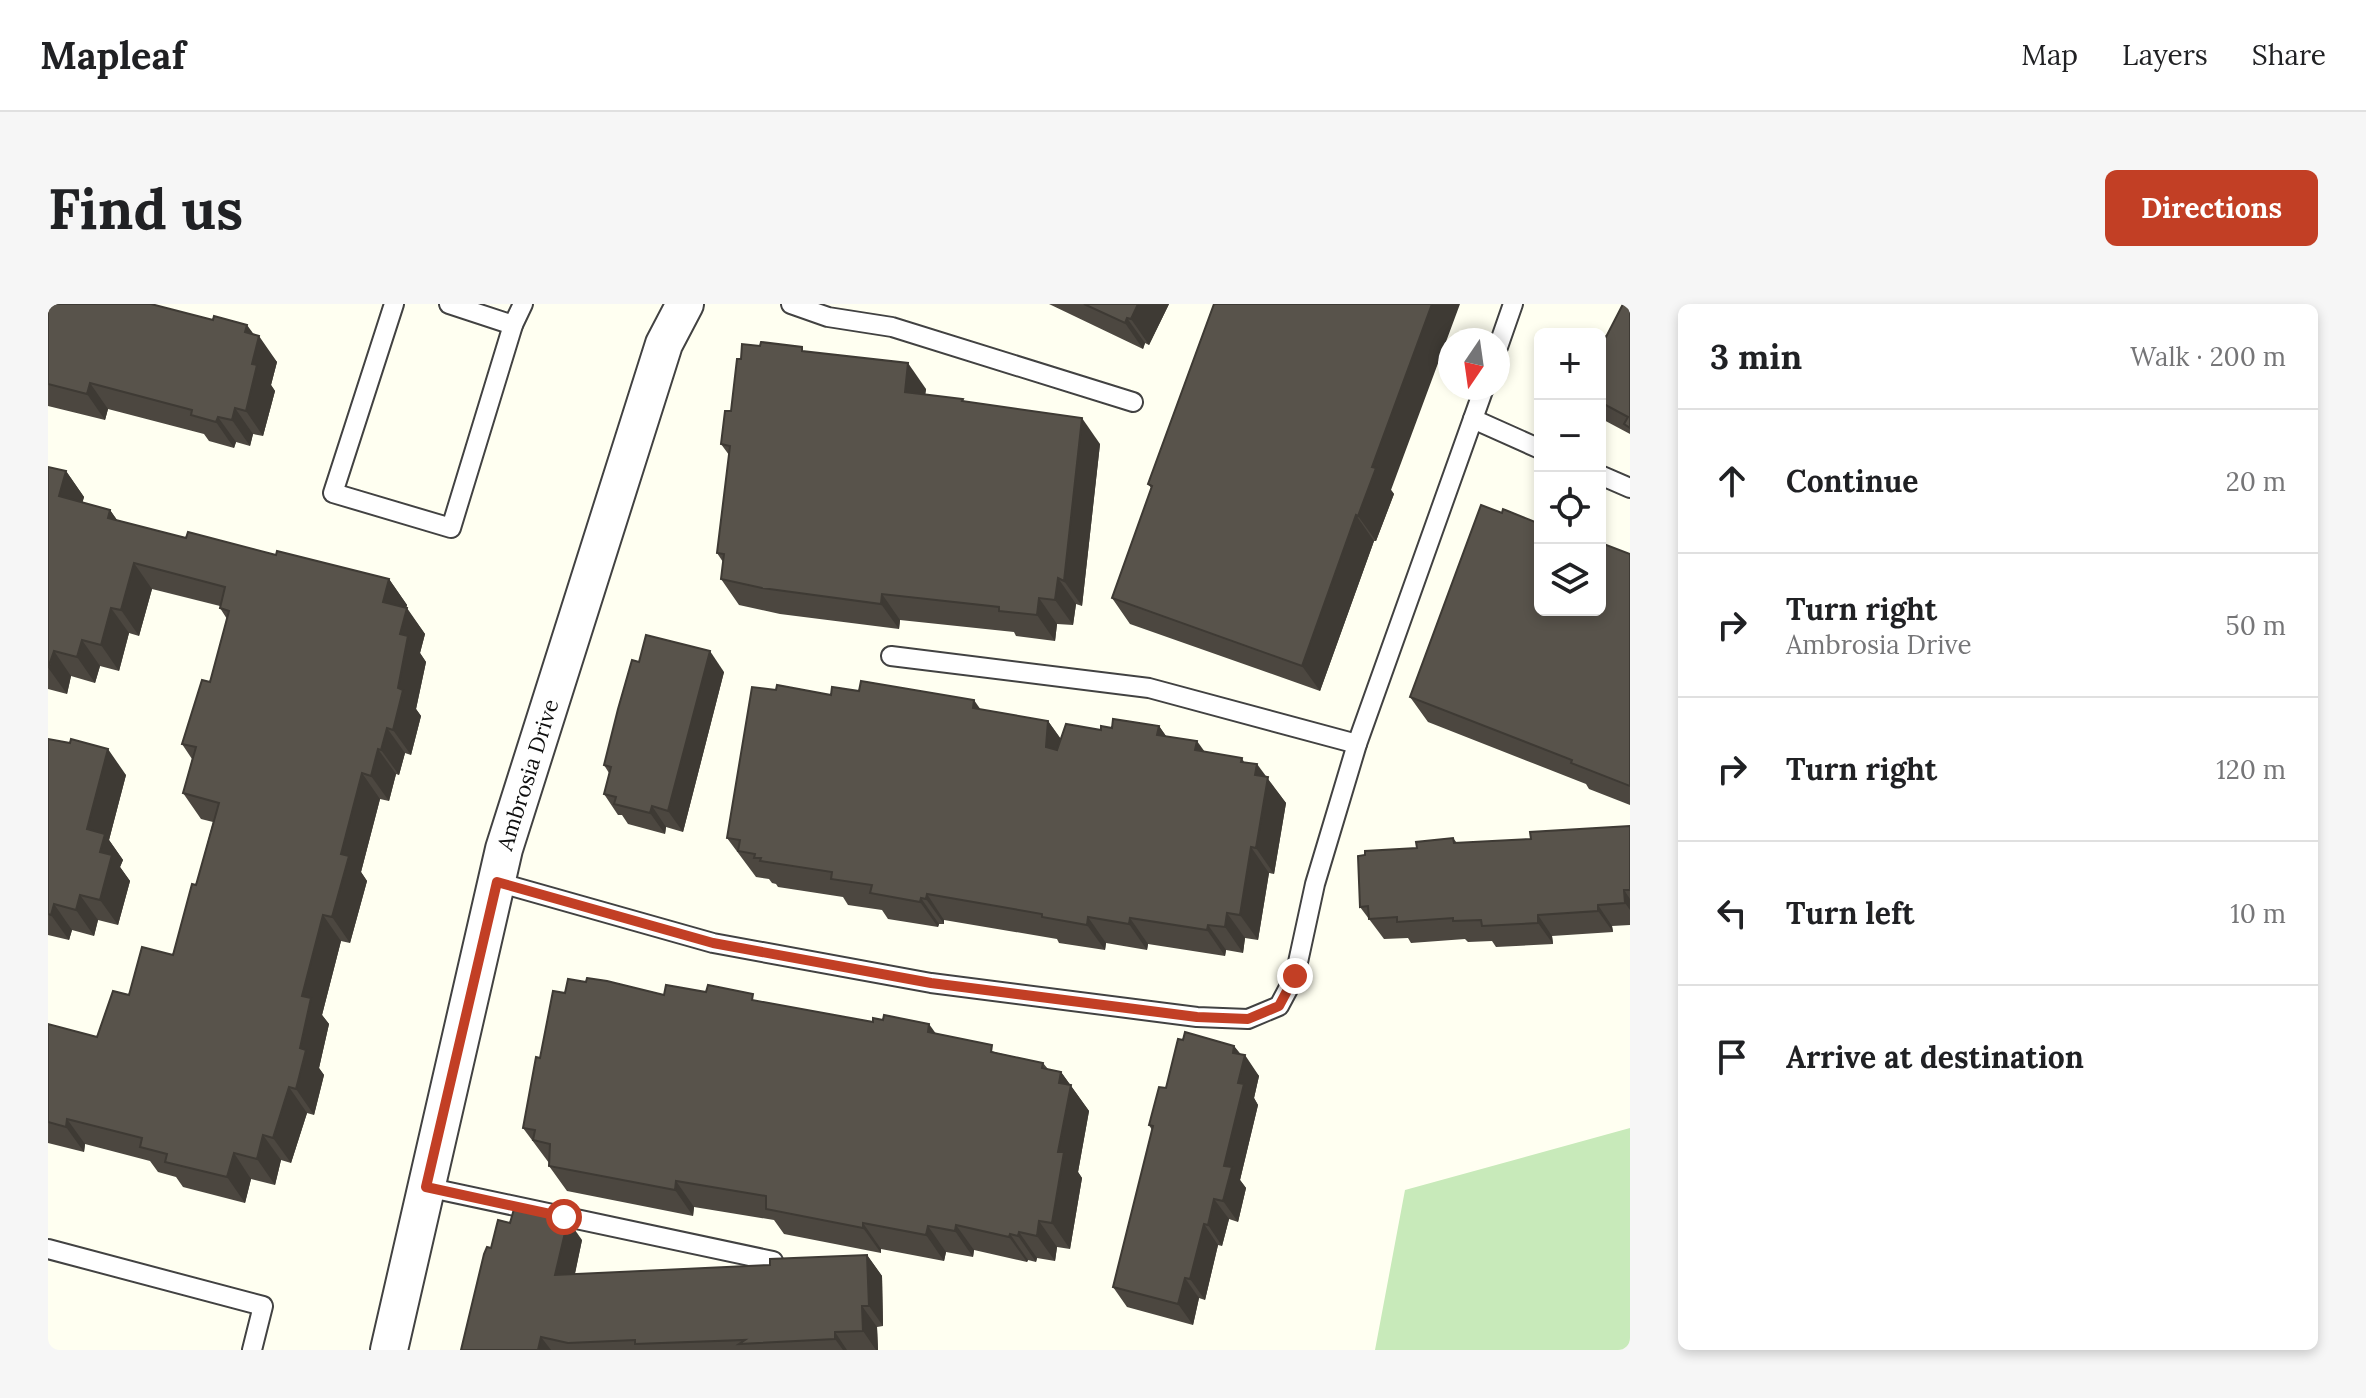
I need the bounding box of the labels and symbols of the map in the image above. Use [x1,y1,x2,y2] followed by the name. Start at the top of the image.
[1438,328,1510,400] north arrow
[490,695,565,855] street label: Ambrosia Drive
[1277,958,1313,994] route end
[546,1199,582,1235] route start

